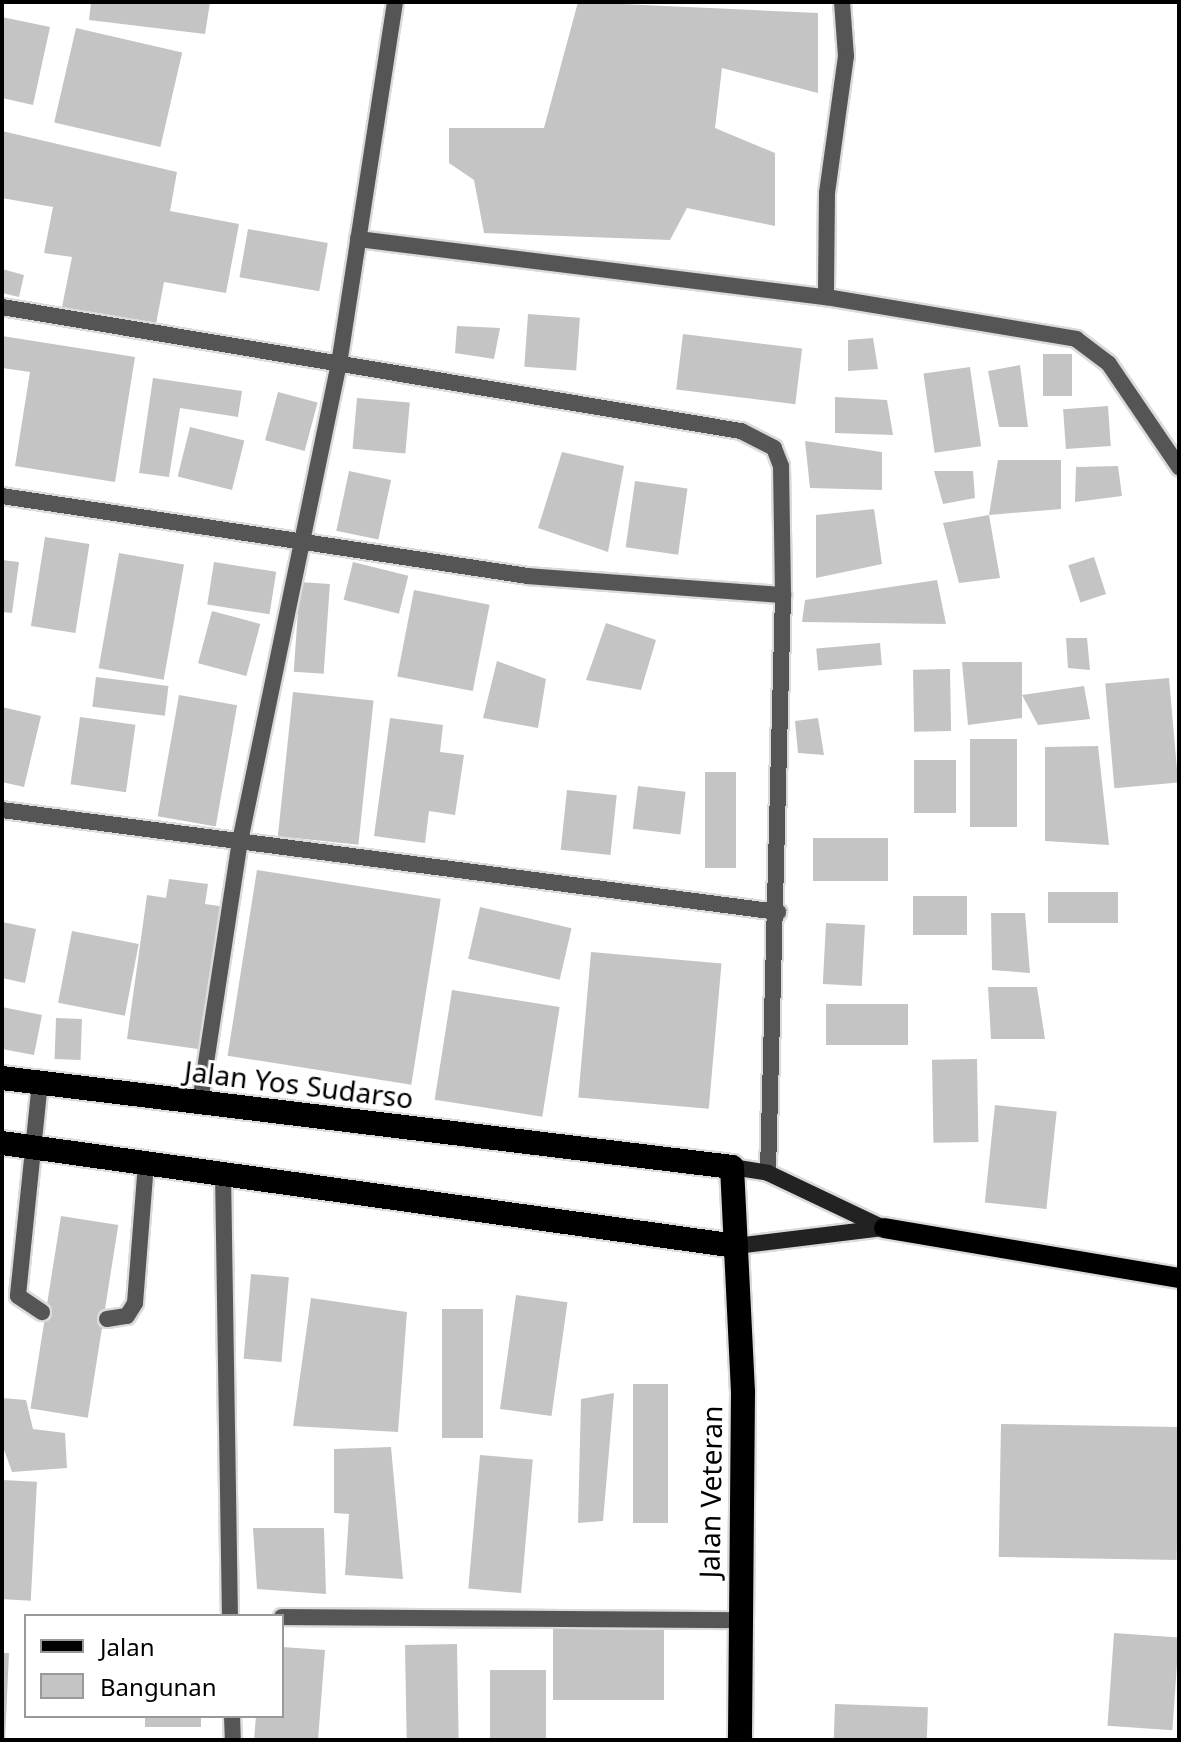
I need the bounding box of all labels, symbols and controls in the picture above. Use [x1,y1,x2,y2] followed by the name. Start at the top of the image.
[183,1053,415,1115] street label: Jalan Yos Sudarso
[692,1405,728,1579] street label: Jalan Veteran
[24,1614,284,1718] legend
[100,1630,155,1663] text: Jalan
[100,1670,217,1703] text: Bangunan

